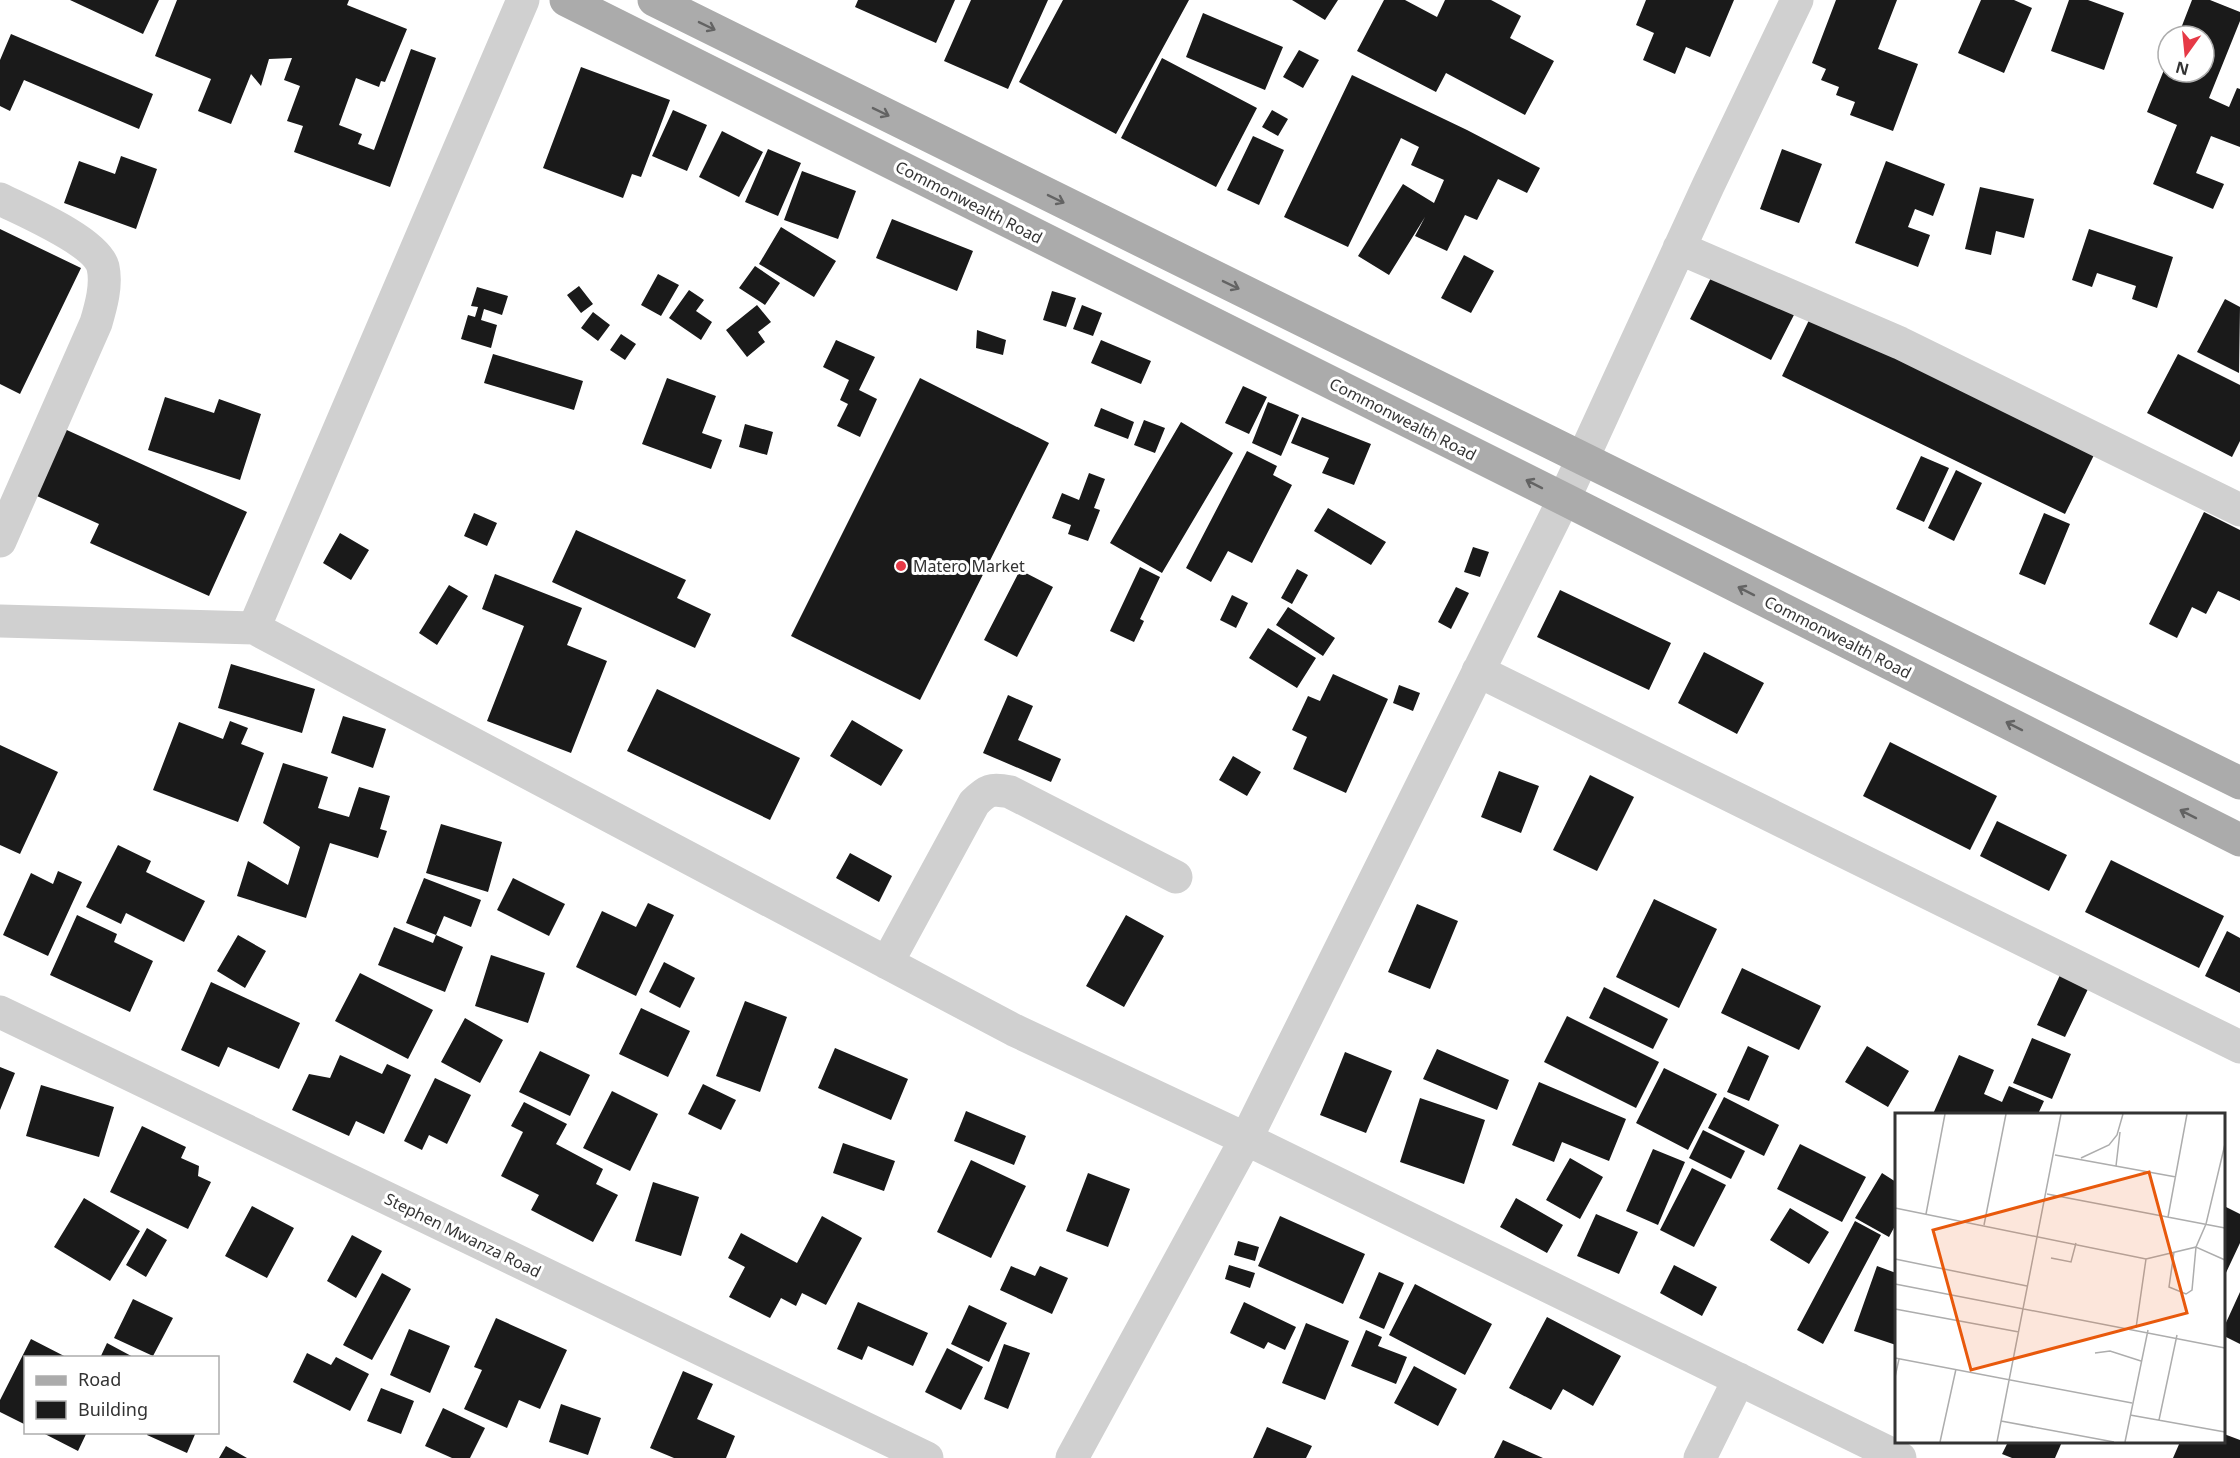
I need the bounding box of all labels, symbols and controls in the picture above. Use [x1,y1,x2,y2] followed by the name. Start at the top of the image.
[697,21,715,32] one-way arrow
[2156,24,2216,84] north arrow
[2173,56,2191,81] text: N
[872,107,890,119] one-way arrow
[892,155,1046,249] street label: Commonwealth Road
[1047,194,1065,205] one-way arrow
[1222,280,1240,292] one-way arrow
[1326,372,1480,466] street label: Commonwealth Road
[1526,478,1544,489] one-way arrow
[913,555,1025,577] place label: Matero Market
[894,559,908,573] marker: Matero Market
[1737,585,1755,596] one-way arrow
[1761,590,1915,684] street label: Commonwealth Road
[2005,720,2023,732] one-way arrow
[2179,808,2197,819] one-way arrow
[1895,1113,2225,1443] inset map
[381,1188,545,1282] street label: Stephen Mwanza Road
[24,1356,219,1434] legend
[78,1367,121,1391] text: Road
[78,1397,148,1421] text: Building

